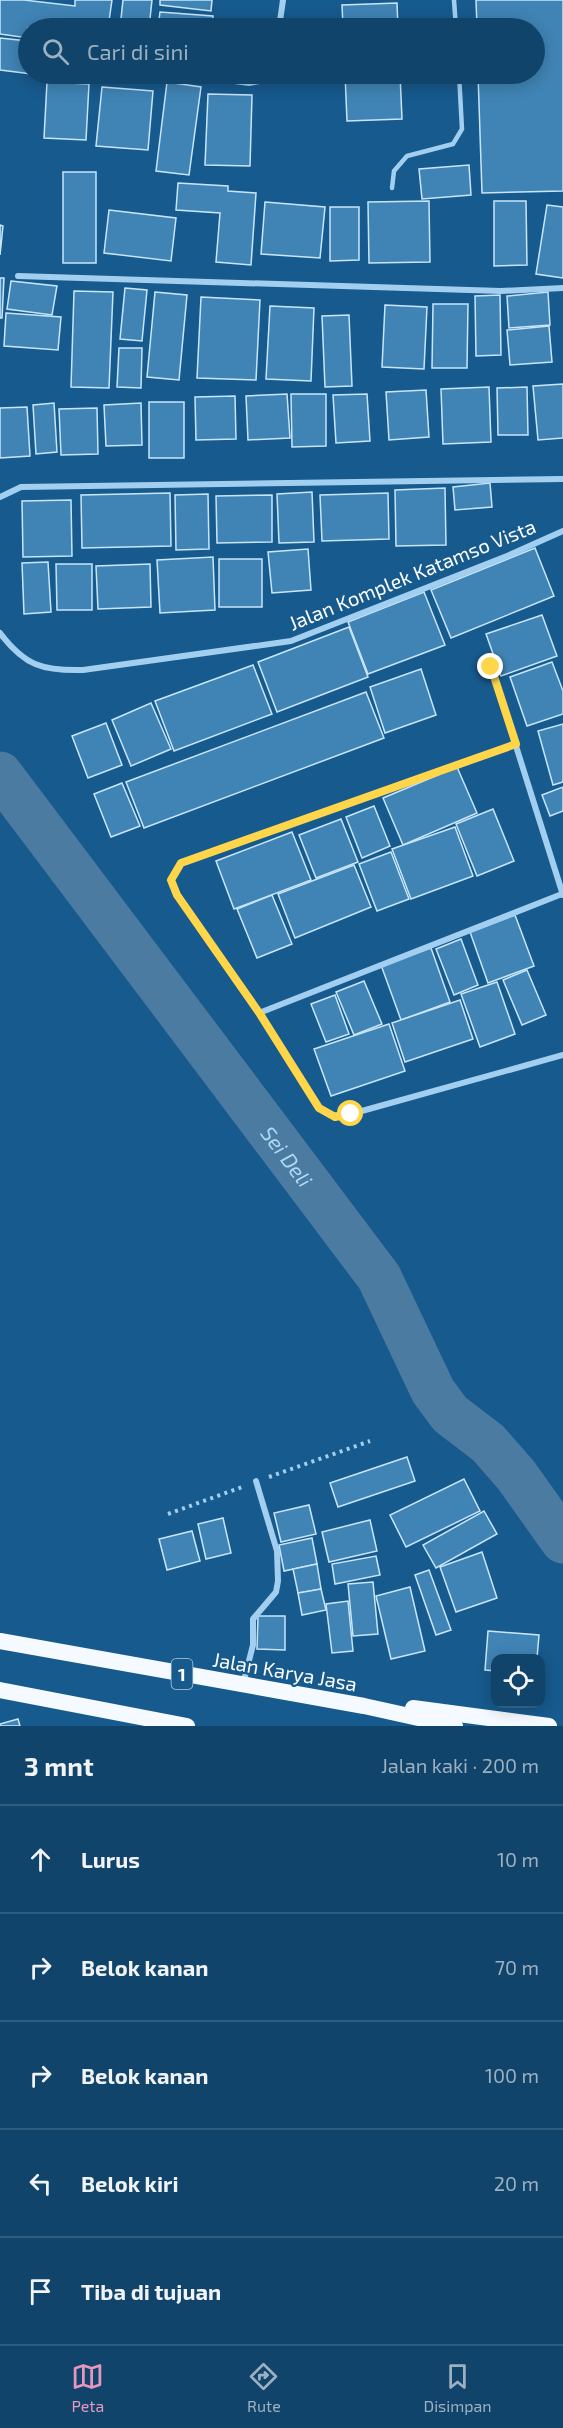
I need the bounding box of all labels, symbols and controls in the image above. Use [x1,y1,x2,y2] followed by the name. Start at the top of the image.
[18,18,545,84] search box
[39,35,72,68] icon: search
[87,38,189,64] text: Cari di sini
[285,513,539,635] street label: Jalan Komplek Katamso Vista
[477,653,503,679] route end
[337,1100,363,1126] route start
[257,1121,319,1191] water label: Sei Deli
[211,1647,359,1695] street label: Jalan Karya Jasa
[491,1654,545,1708] map controls
[491,1654,545,1708] button: locate
[172,1659,192,1689] road number: 1
[24,1750,94,1781] text: 3 mnt
[381,1753,539,1777] text: Jalan kaki · 200 m
[24,1843,57,1876] icon: ahead
[81,1846,140,1872] text: Lurus
[497,1847,539,1871] text: 10 m
[24,1951,57,1984] icon: right
[81,1954,208,1980] text: Belok kanan
[495,1955,539,1979] text: 70 m
[24,2059,57,2092] icon: right
[81,2062,208,2088] text: Belok kanan
[485,2063,539,2087] text: 100 m
[24,2167,57,2200] icon: left
[81,2170,178,2196] text: Belok kiri
[494,2171,539,2195] text: 20 m
[24,2275,57,2308] icon: arrive
[81,2278,221,2304] text: Tiba di tujuan
[71,2360,104,2415] tab: Peta
[247,2360,281,2415] tab: Rute
[424,2360,492,2415] tab: Disimpan

